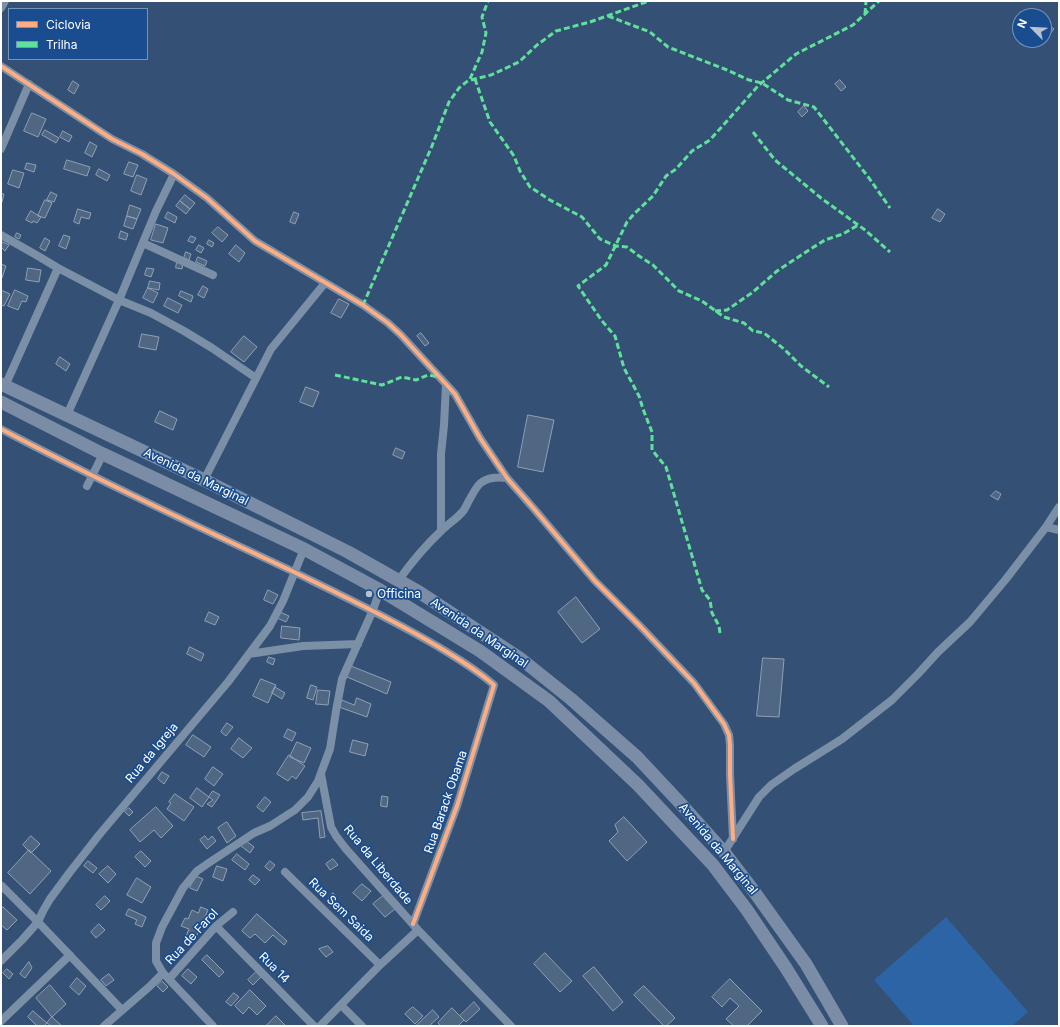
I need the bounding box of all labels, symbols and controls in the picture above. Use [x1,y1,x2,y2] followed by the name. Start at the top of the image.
[8,8,148,60] legend
[1012,8,1052,48] north arrow
[46,17,91,32] text: Ciclovia
[1014,17,1030,30] text: N
[46,37,77,52] text: Trilha
[141,445,251,509] street label: Avenida da Marginal
[377,587,421,601] place label: Officina
[364,589,374,599] marker: Officina
[427,595,531,671] street label: Avenida da Marginal
[123,720,181,786] street label: Rua da Igreja
[422,748,470,856] street label: Rua Barack Obama
[676,800,760,898] street label: Avenida da Marginal
[341,822,415,908] street label: Rua da Liberdade
[305,875,377,945] street label: Rua Sem Saida
[163,906,221,968] street label: Rua de Farol
[256,950,292,986] street label: Rua 14

